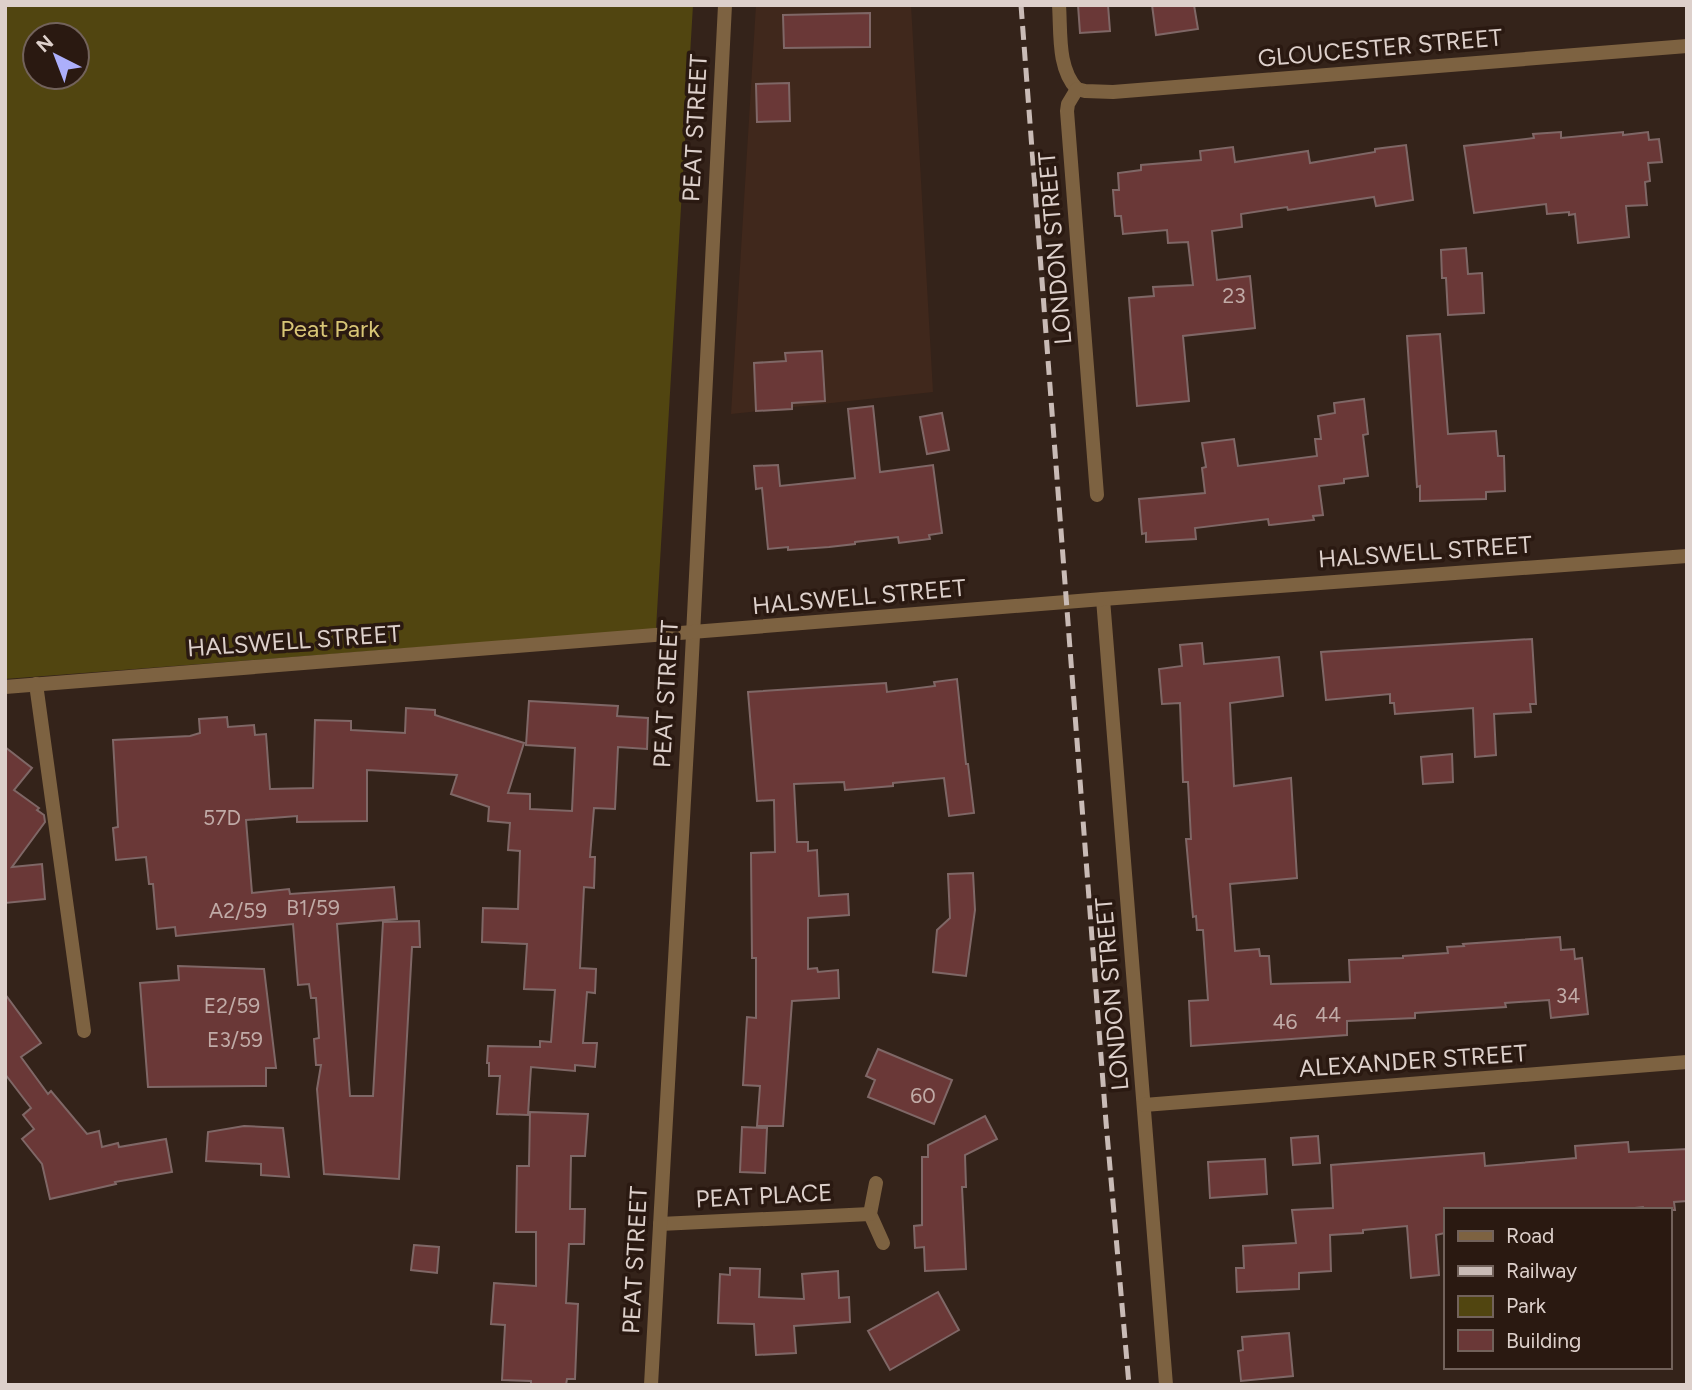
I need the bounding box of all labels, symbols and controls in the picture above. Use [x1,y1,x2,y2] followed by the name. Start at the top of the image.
[21,21,91,91] north arrow
[1257,22,1503,73] street label: GLOUCESTER STREET
[32,30,58,57] text: N
[676,53,713,203] street label: PEAT STREET
[1032,150,1077,346] street label: LONDON STREET
[1222,283,1246,308] house number: 23
[280,314,380,343] park label: Peat Park
[1317,530,1533,573] street label: HALSWELL STREET
[751,573,967,620] street label: HALSWELL STREET
[186,619,402,662] street label: HALSWELL STREET
[647,619,684,769] street label: PEAT STREET
[203,805,241,830] house number: 57D
[286,895,340,920] house number: B1/59
[1089,896,1134,1092] street label: LONDON STREET
[209,898,267,923] house number: A2/59
[1556,983,1580,1008] house number: 34
[204,993,260,1018] house number: E2/59
[1315,1002,1341,1027] house number: 44
[1273,1009,1298,1034] house number: 46
[207,1027,263,1052] house number: E3/59
[1298,1038,1528,1083] street label: ALEXANDER STREET
[910,1083,936,1108] house number: 60
[695,1177,833,1214] street label: PEAT PLACE
[616,1185,653,1335] street label: PEAT STREET
[1444,1208,1671,1369] legend
[1506,1223,1554,1248] text: Road
[1506,1258,1577,1283] text: Railway
[1506,1293,1547,1318] text: Park
[1506,1328,1581,1353] text: Building

